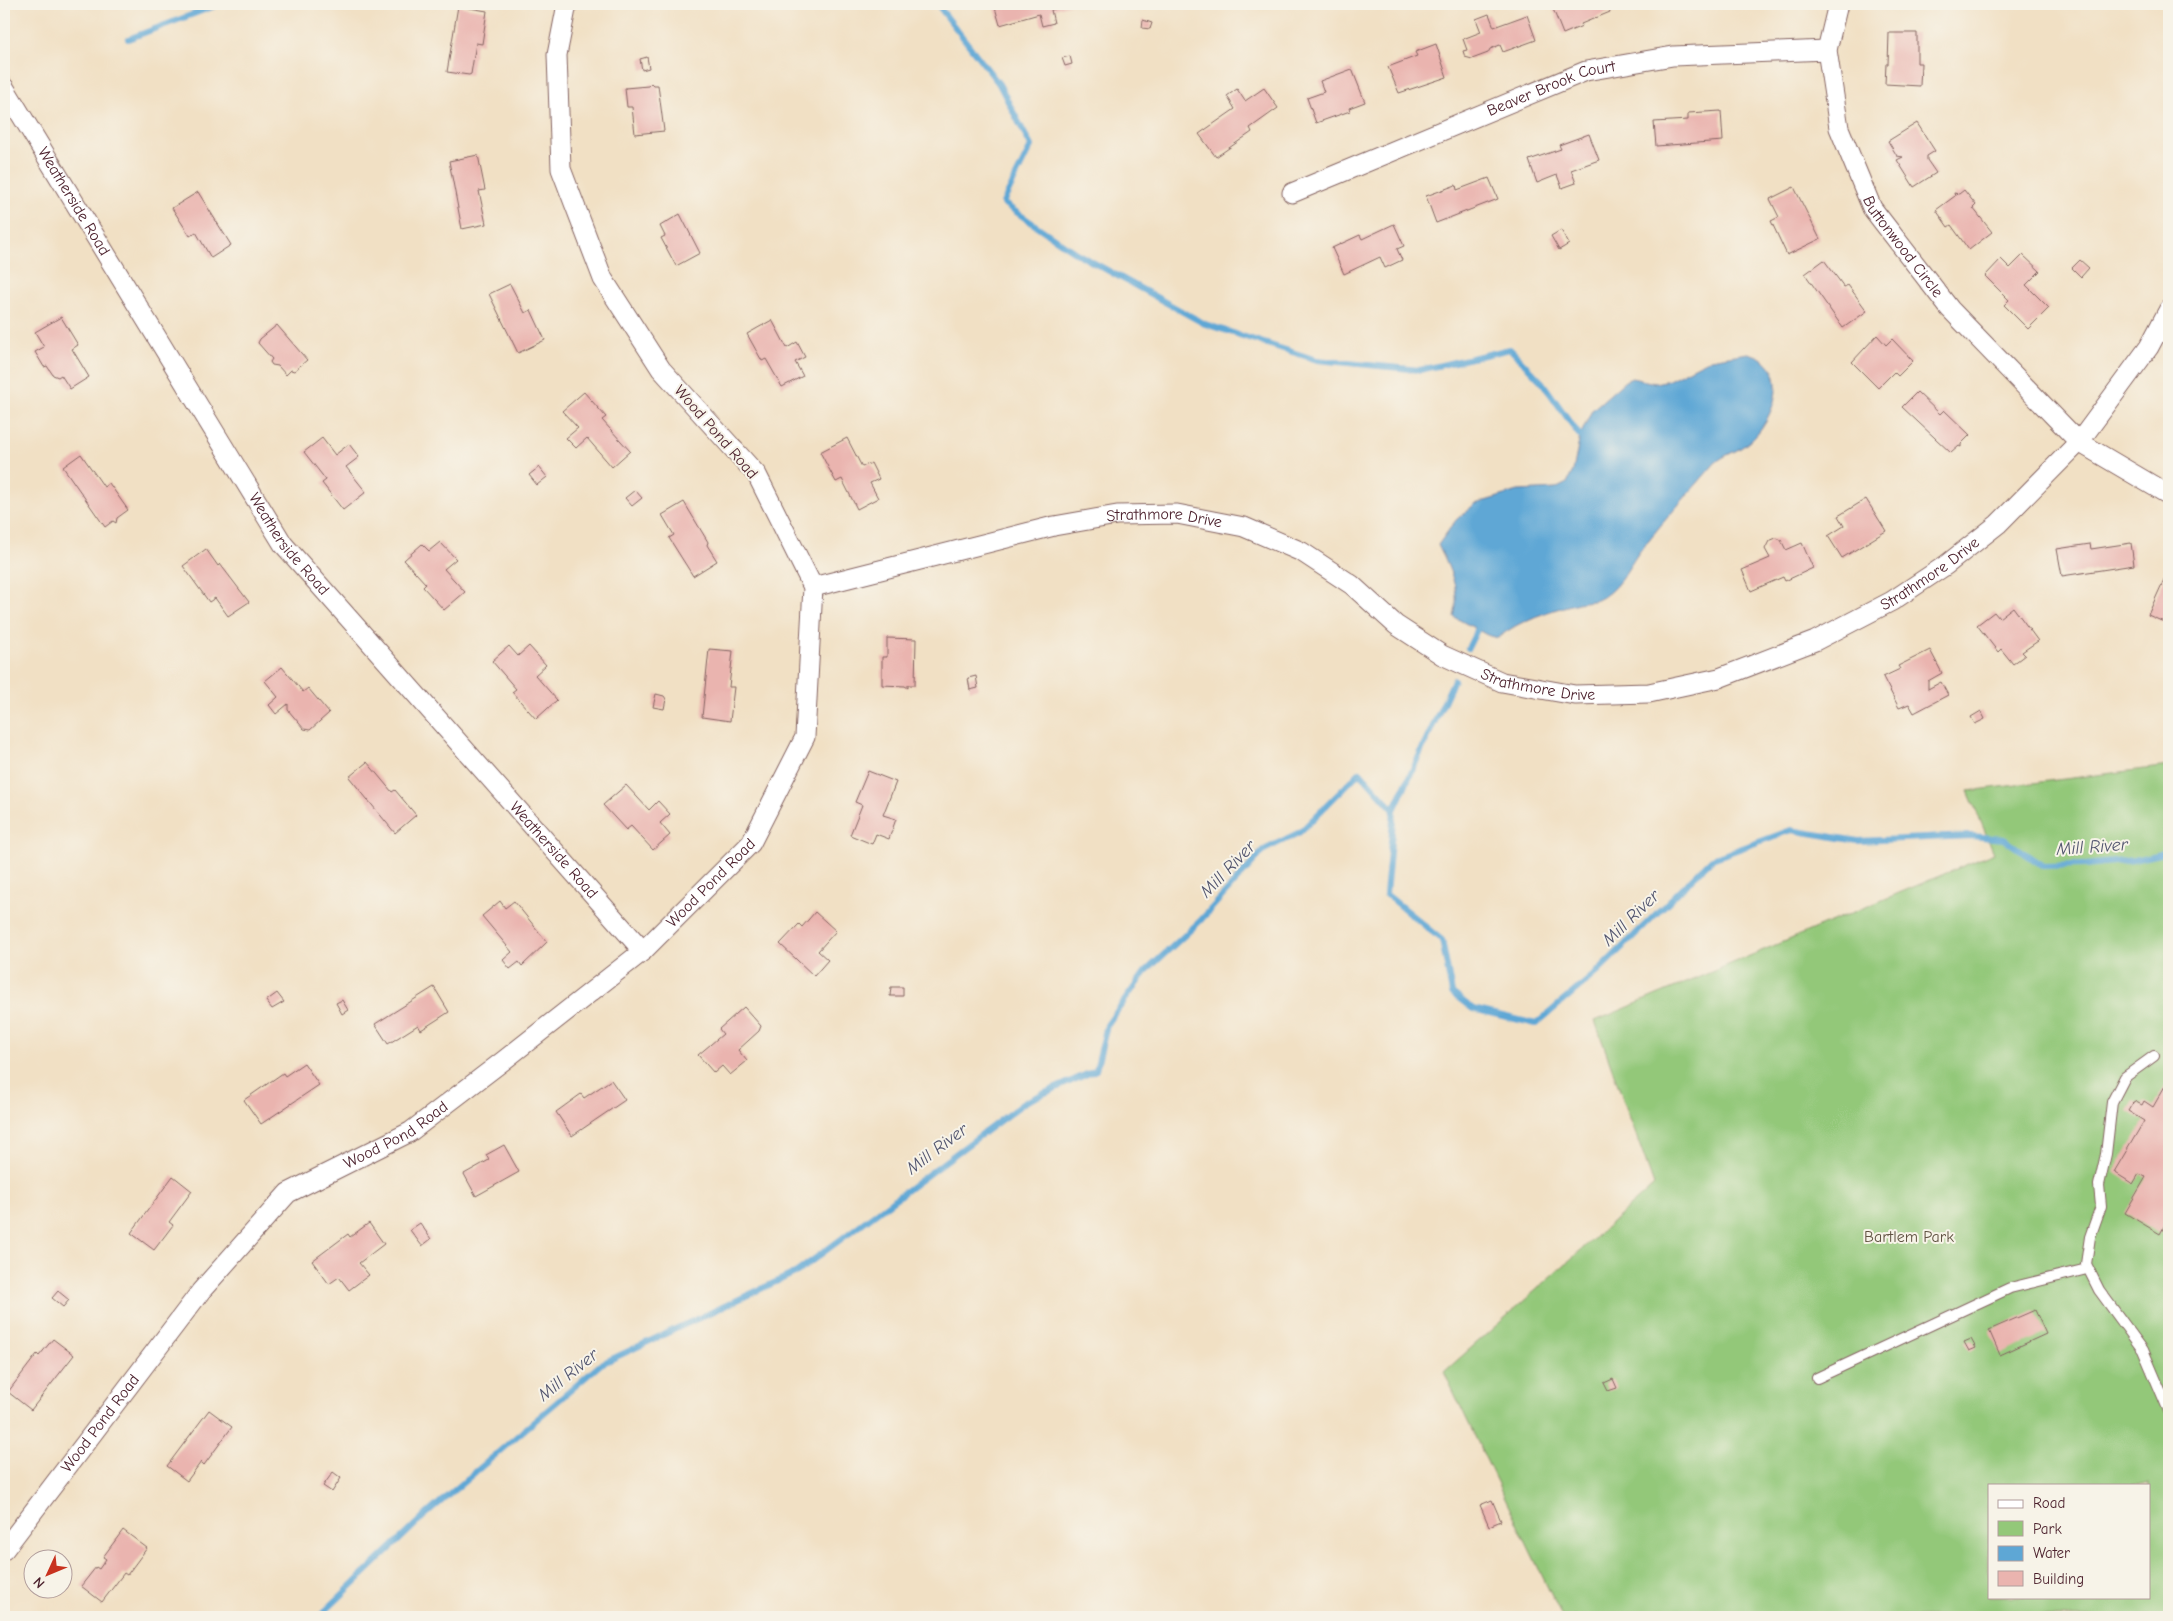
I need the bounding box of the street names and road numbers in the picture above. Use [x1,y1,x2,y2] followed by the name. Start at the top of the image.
[1484,57,1617,120] street label: Beaver Brook Court
[34,144,114,259] street label: Weatherside Road
[1859,193,1947,301] street label: Buttonwood Circle
[671,382,761,482] street label: Wood Pond Road
[245,490,333,599] street label: Weatherside Road
[1105,505,1224,532] street label: Strathmore Drive
[1877,533,1983,614] street label: Strathmore Drive
[1478,665,1595,704] street label: Strathmore Drive
[506,798,601,902] street label: Weatherside Road
[663,835,759,931] street label: Wood Pond Road
[341,1097,451,1173] street label: Wood Pond Road
[57,1371,143,1476] street label: Wood Pond Road

